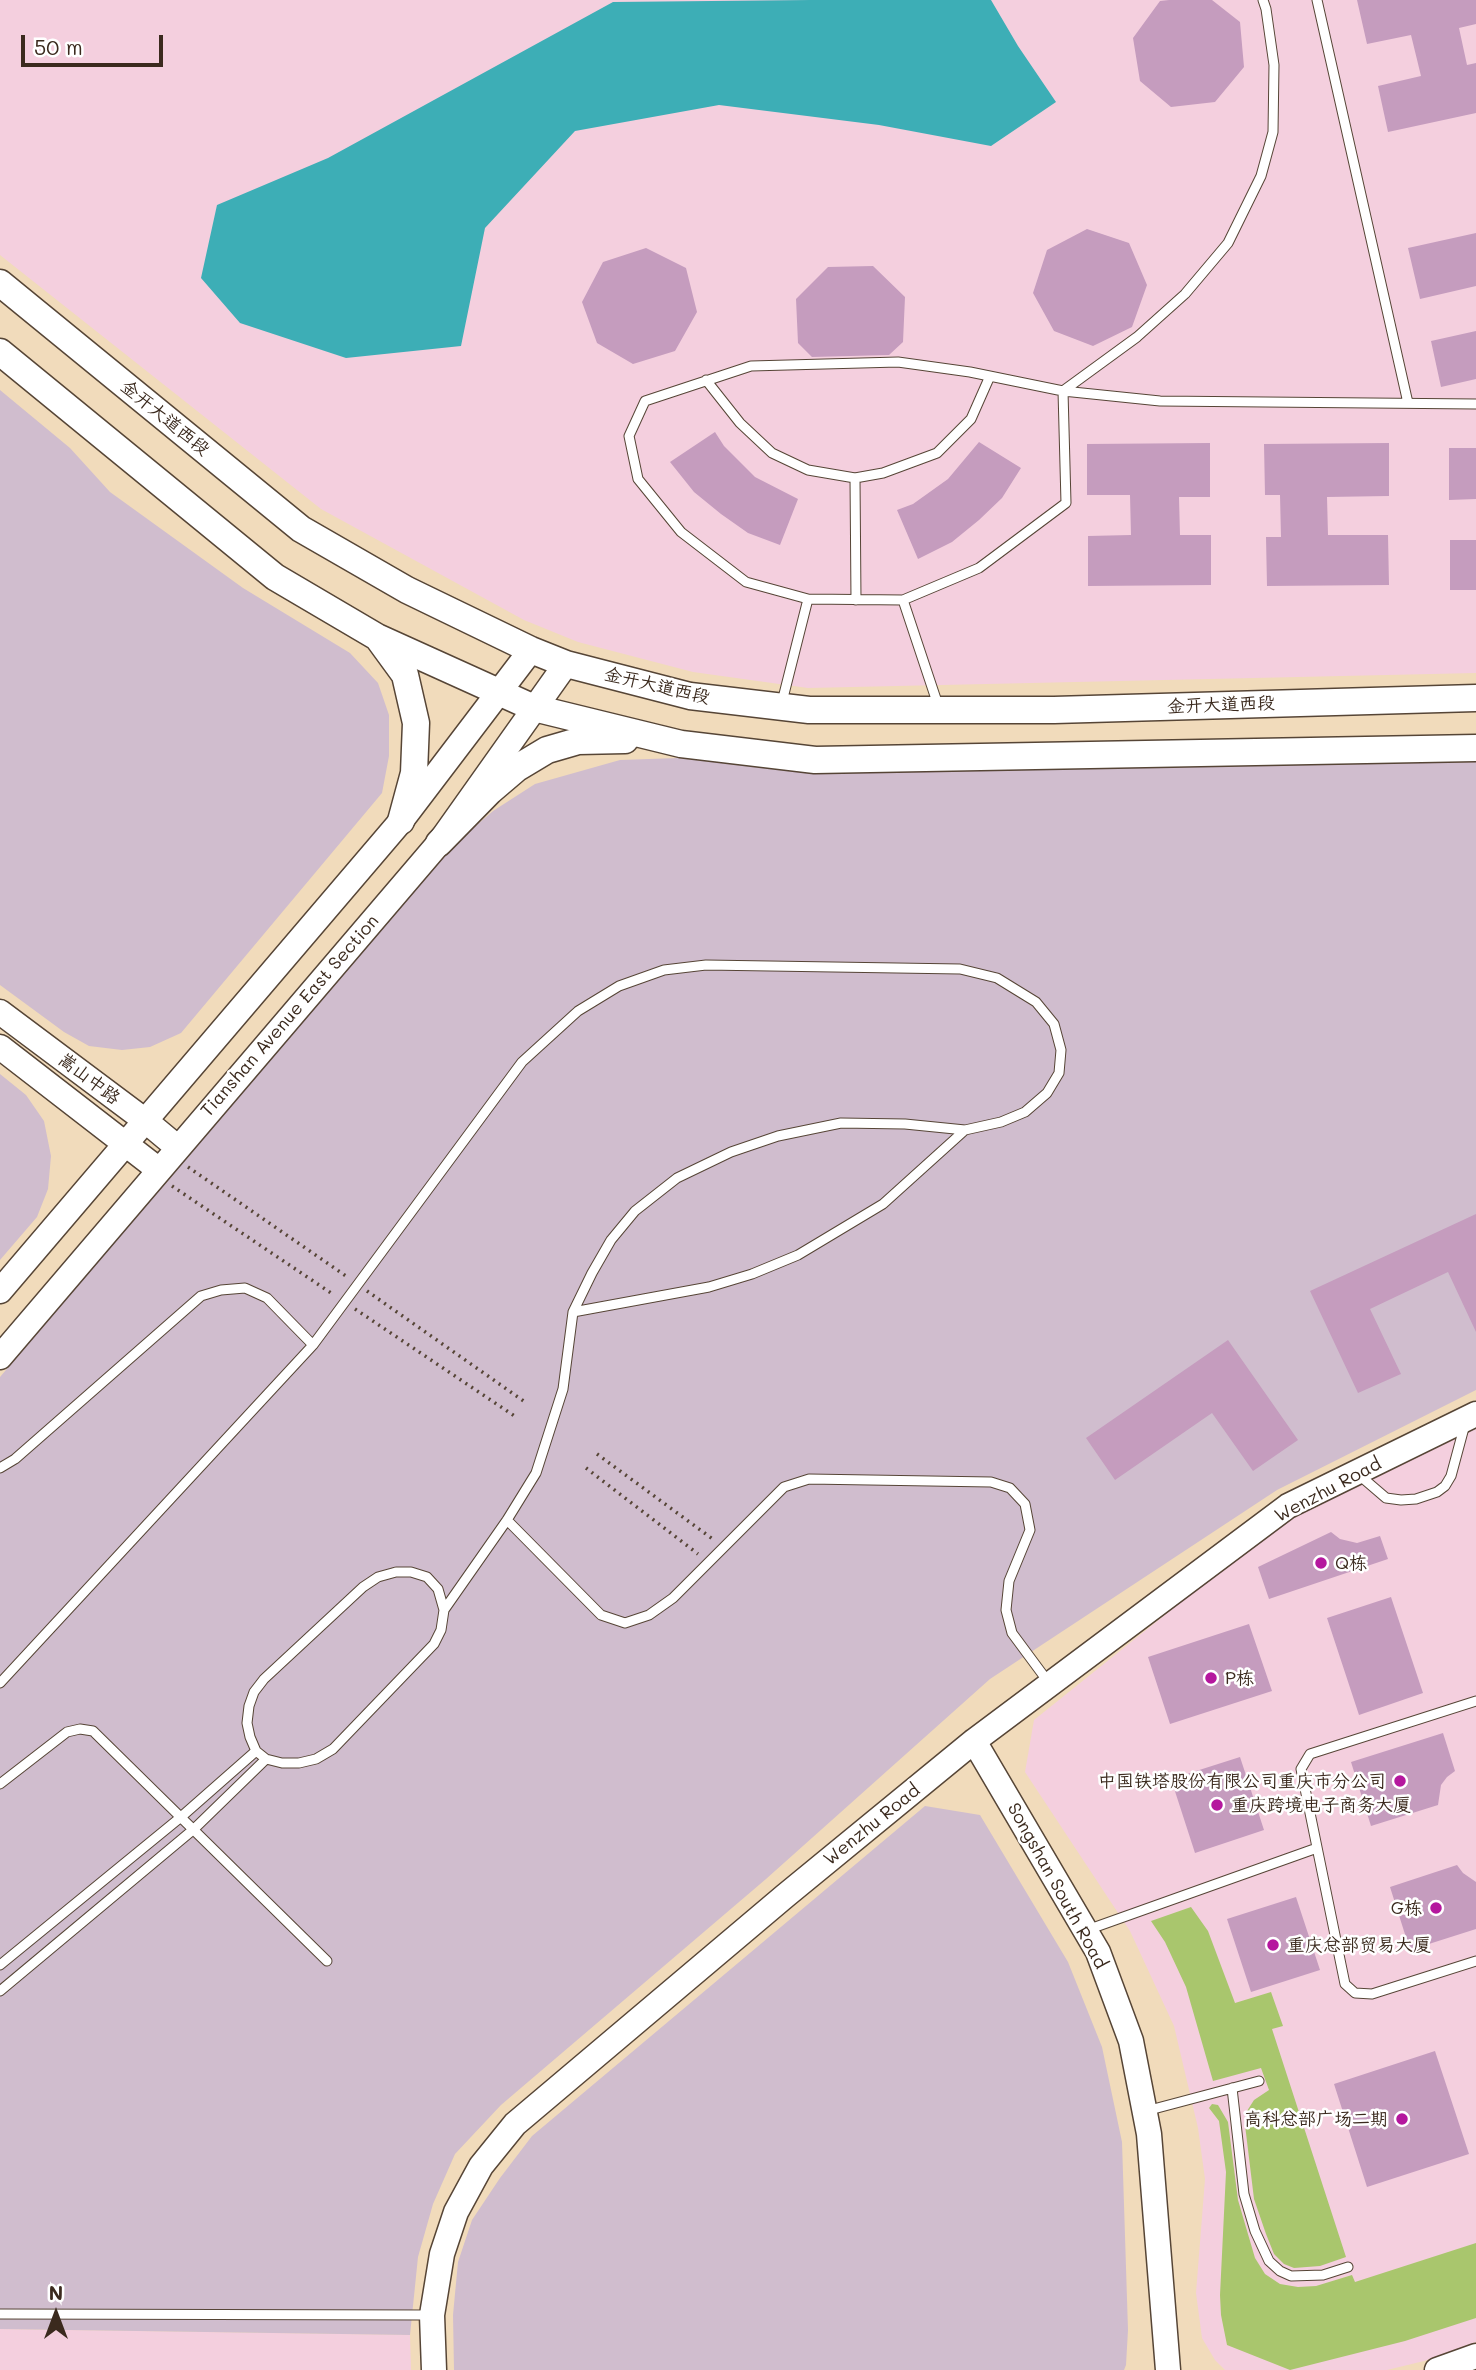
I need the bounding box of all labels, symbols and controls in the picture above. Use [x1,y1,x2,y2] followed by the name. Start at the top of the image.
[24,21,166,65] scale bar
[34,33,83,60] text: 50 m
[116,376,214,460] street label: 金开大道西段
[602,663,712,709] street label: 金开大道西段
[1167,692,1275,718] street label: 金开大道西段
[196,911,384,1121] street label: Tianshan Avenue East Section
[54,1049,124,1109] street label: 嵩山中路
[1271,1453,1385,1527] street label: Wenzhu Road
[1335,1552,1367,1574] place label: Q栋
[1313,1555,1329,1571] marker: Q栋
[1225,1667,1254,1689] place label: P栋
[1203,1670,1219,1686] marker: P栋
[1098,1770,1386,1792] place label: 中国铁塔股份有限公司重庆市分公司
[1392,1773,1408,1789] marker: 中国铁塔股份有限公司重庆市分公司
[820,1780,924,1870] street label: Wenzhu Road
[1231,1794,1411,1816] place label: 重庆跨境电子商务大厦
[1209,1797,1225,1813] marker: 重庆跨境电子商务大厦
[1002,1799,1112,1973] street label: Songshan South Road
[1391,1897,1422,1919] place label: G栋
[1428,1900,1444,1916] marker: G栋
[1287,1934,1431,1956] place label: 重庆总部贸易大厦
[1265,1937,1281,1953] marker: 重庆总部贸易大厦
[1244,2108,1388,2130] place label: 高科总部广场二期
[1394,2111,1410,2127] marker: 高科总部广场二期
[21,2279,91,2349] north arrow
[49,2280,63,2305] text: N

